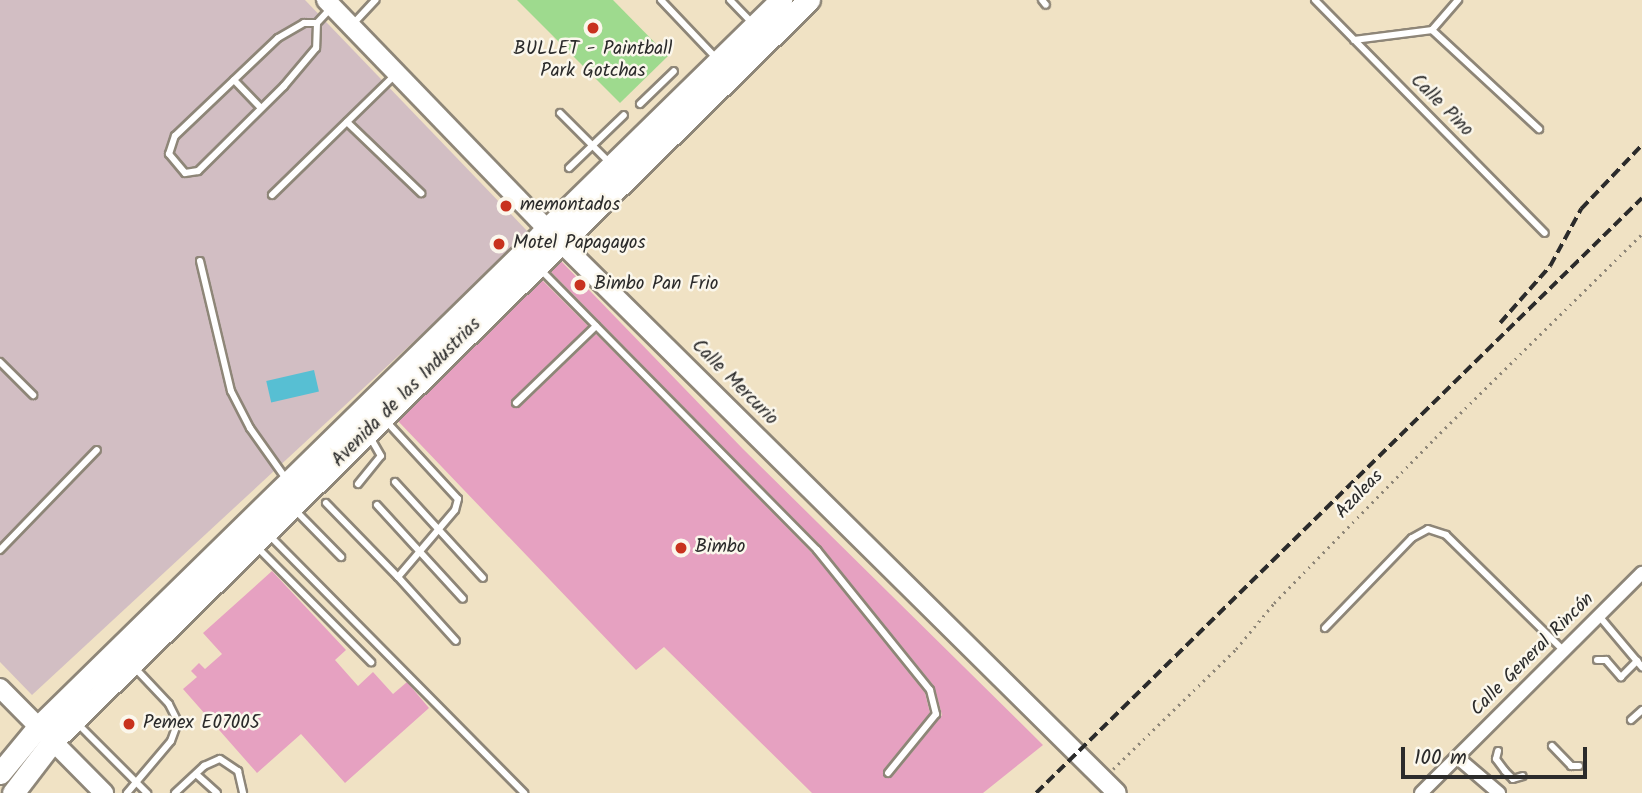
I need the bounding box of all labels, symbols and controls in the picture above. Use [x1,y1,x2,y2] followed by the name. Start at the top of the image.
[585,20,601,36] marker: BULLET - Paintball Park Gotchas
[514,39,672,83] place label: BULLET - Paintball Park Gotchas
[1405,70,1477,142] street label: Calle Pino
[520,195,620,217] place label: memontados
[498,198,514,214] marker: memontados
[513,233,646,255] place label: Motel Papagayos
[491,236,507,252] marker: Motel Papagayos
[594,274,718,296] place label: Bimbo Pan Frio
[572,277,588,293] marker: Bimbo Pan Frio
[328,314,486,472] street label: Avenida de las Industrias
[686,335,782,431] street label: Calle Mercurio
[1331,466,1389,524] street label: Azaleas
[695,537,745,559] place label: Bimbo
[673,540,689,556] marker: Bimbo
[1467,589,1599,721] street label: Calle General Rincón
[143,713,260,735] place label: Pemex E07005
[121,716,137,732] marker: Pemex E07005
[1404,734,1590,778] scale bar
[1414,742,1467,775] text: 100 m

